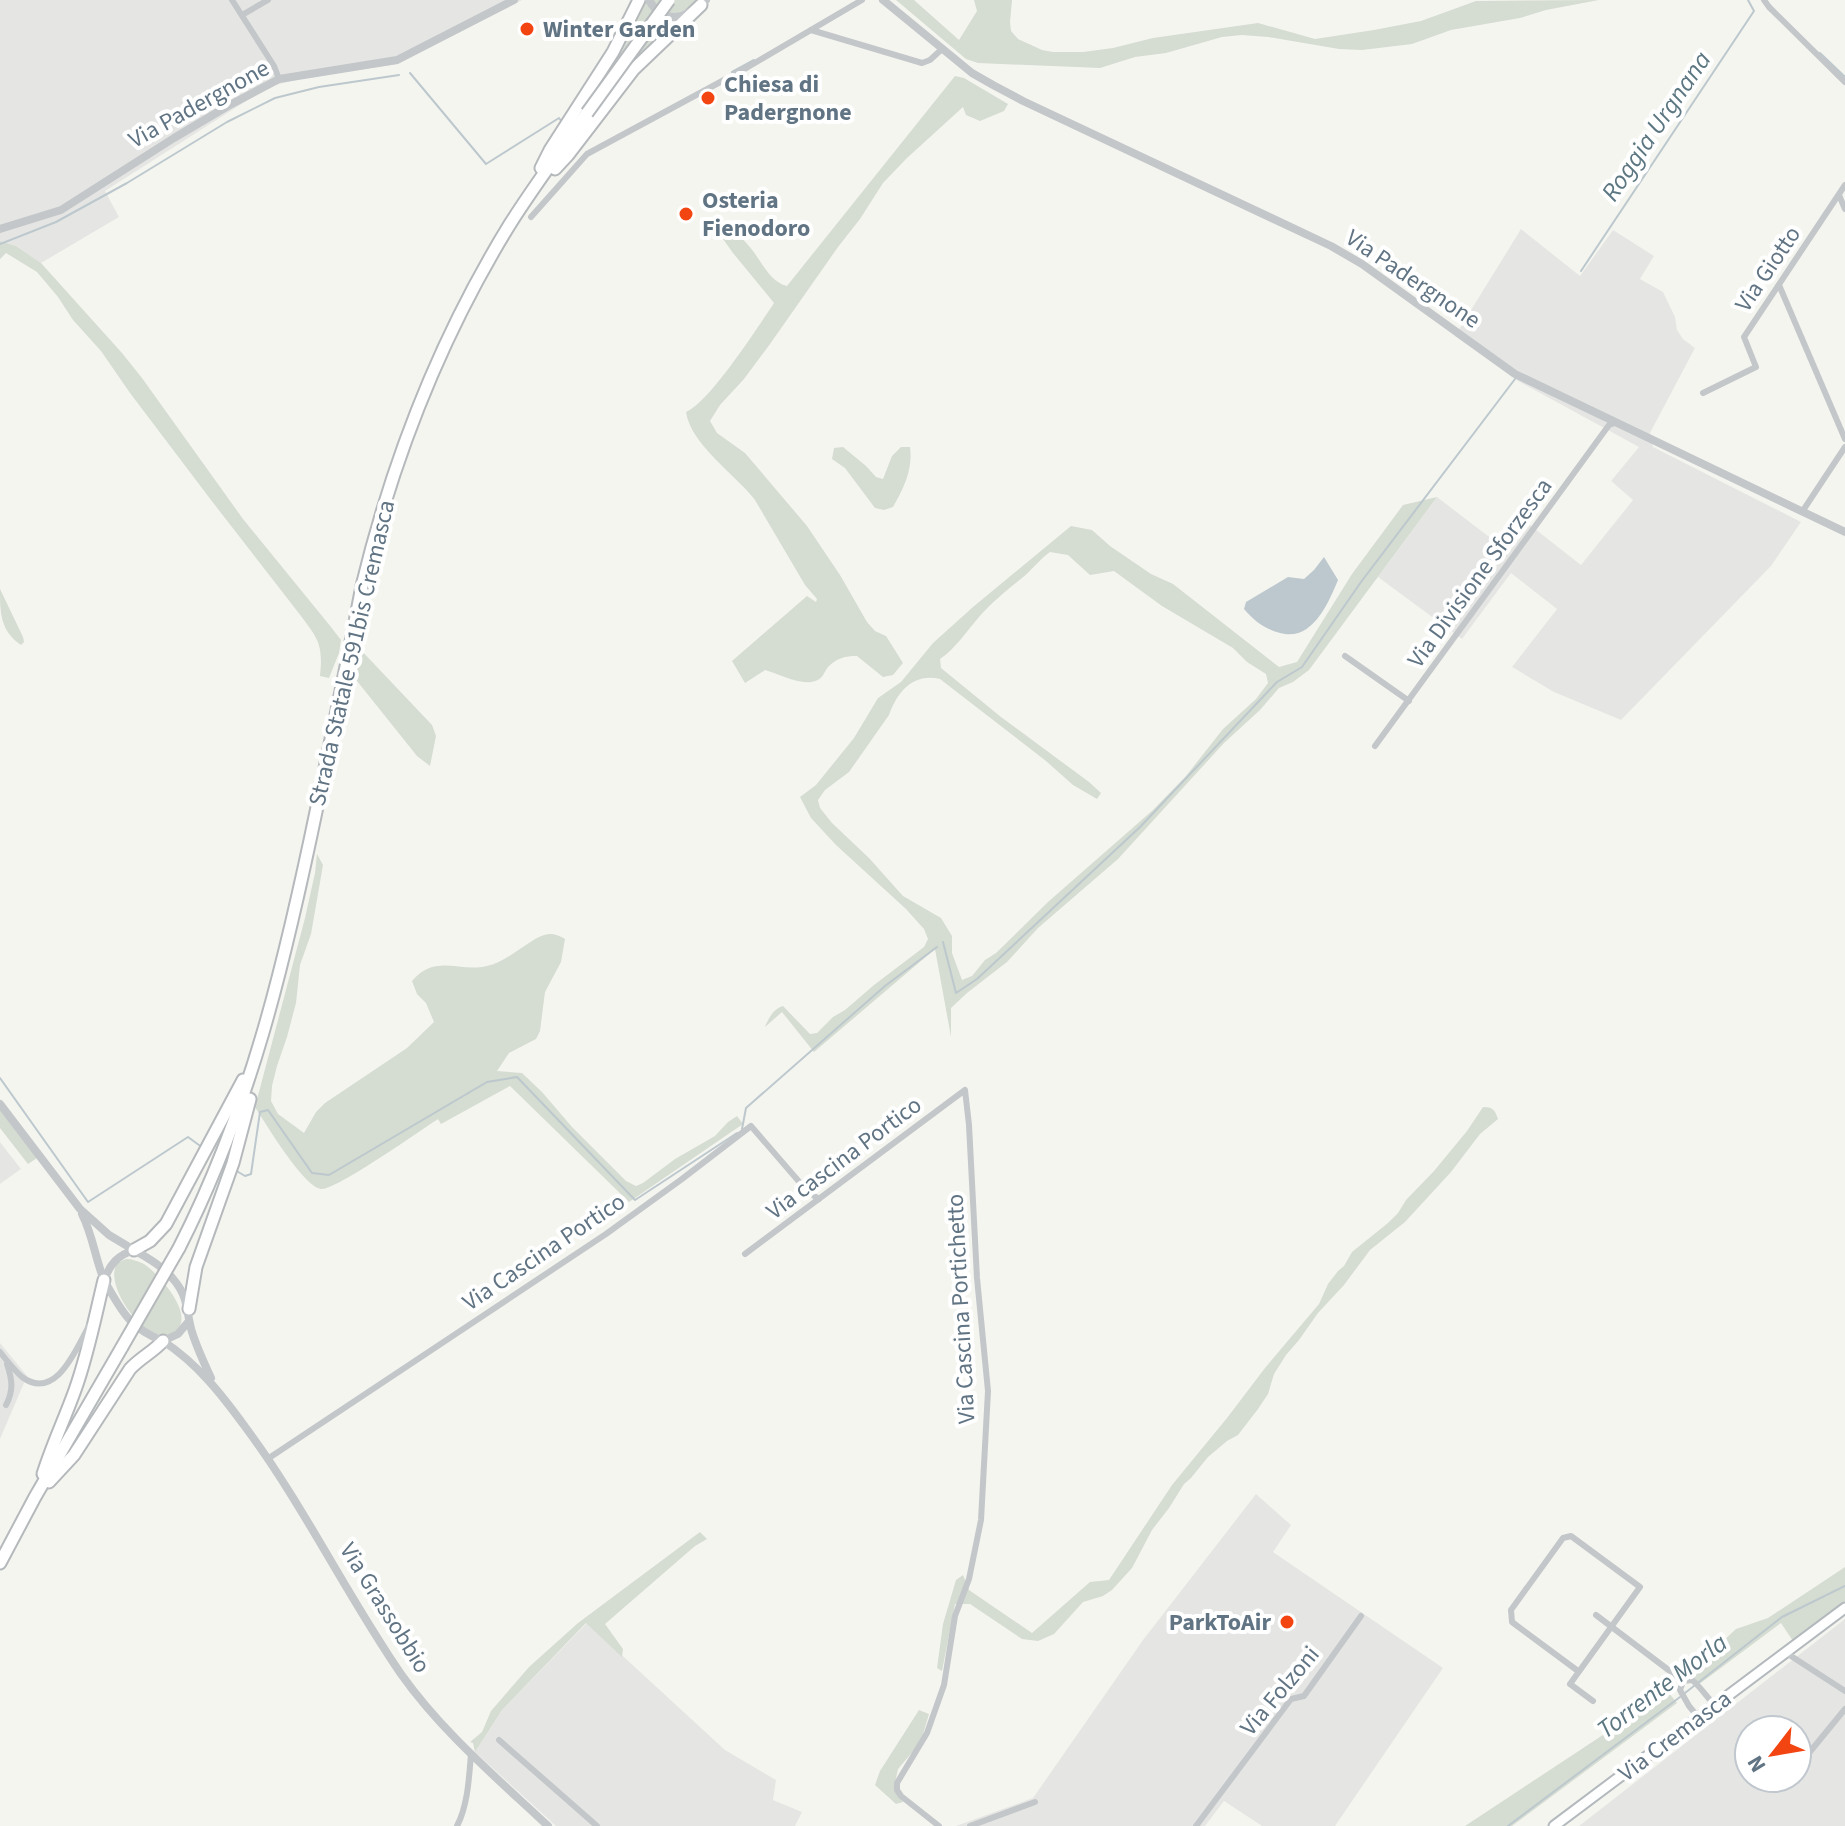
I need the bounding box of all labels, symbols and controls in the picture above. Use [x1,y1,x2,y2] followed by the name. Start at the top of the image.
[543,12,696,47] place label: Winter Garden
[518,20,536,38] marker: Winter Garden
[1592,43,1720,208] water label: Roggia Urgnana
[122,51,276,157] street label: Via Padergnone
[724,67,852,130] place label: Chiesa di Padergnone
[699,89,717,107] marker: Chiesa di Padergnone
[702,183,810,246] place label: Osteria Fienodoro
[677,205,695,223] marker: Osteria Fienodoro
[1726,219,1810,319] street label: Via Giotto
[1338,221,1488,337] street label: Via Padergnone
[1399,471,1561,675] street label: Via Divisione Sforzesca
[300,497,404,809] street label: Strada Statale 591bis Cremasca
[759,1088,929,1228] street label: Via cascina Portico
[456,1184,632,1320] street label: Via Cascina Portico
[937,1193,985,1425] street label: Via Cascina Portichetto
[331,1536,439,1680] street label: Via Grassobbio
[1169,1605,1271,1640] place label: ParkToAir
[1278,1613,1296,1631] marker: ParkToAir
[1589,1624,1735,1747] water label: Torrente Morla
[1232,1638,1328,1744] street label: Via Folzoni
[1611,1682,1739,1790] street label: Via Cremasca
[1733,1714,1813,1794] north arrow
[1739,1749,1774,1778] text: N

